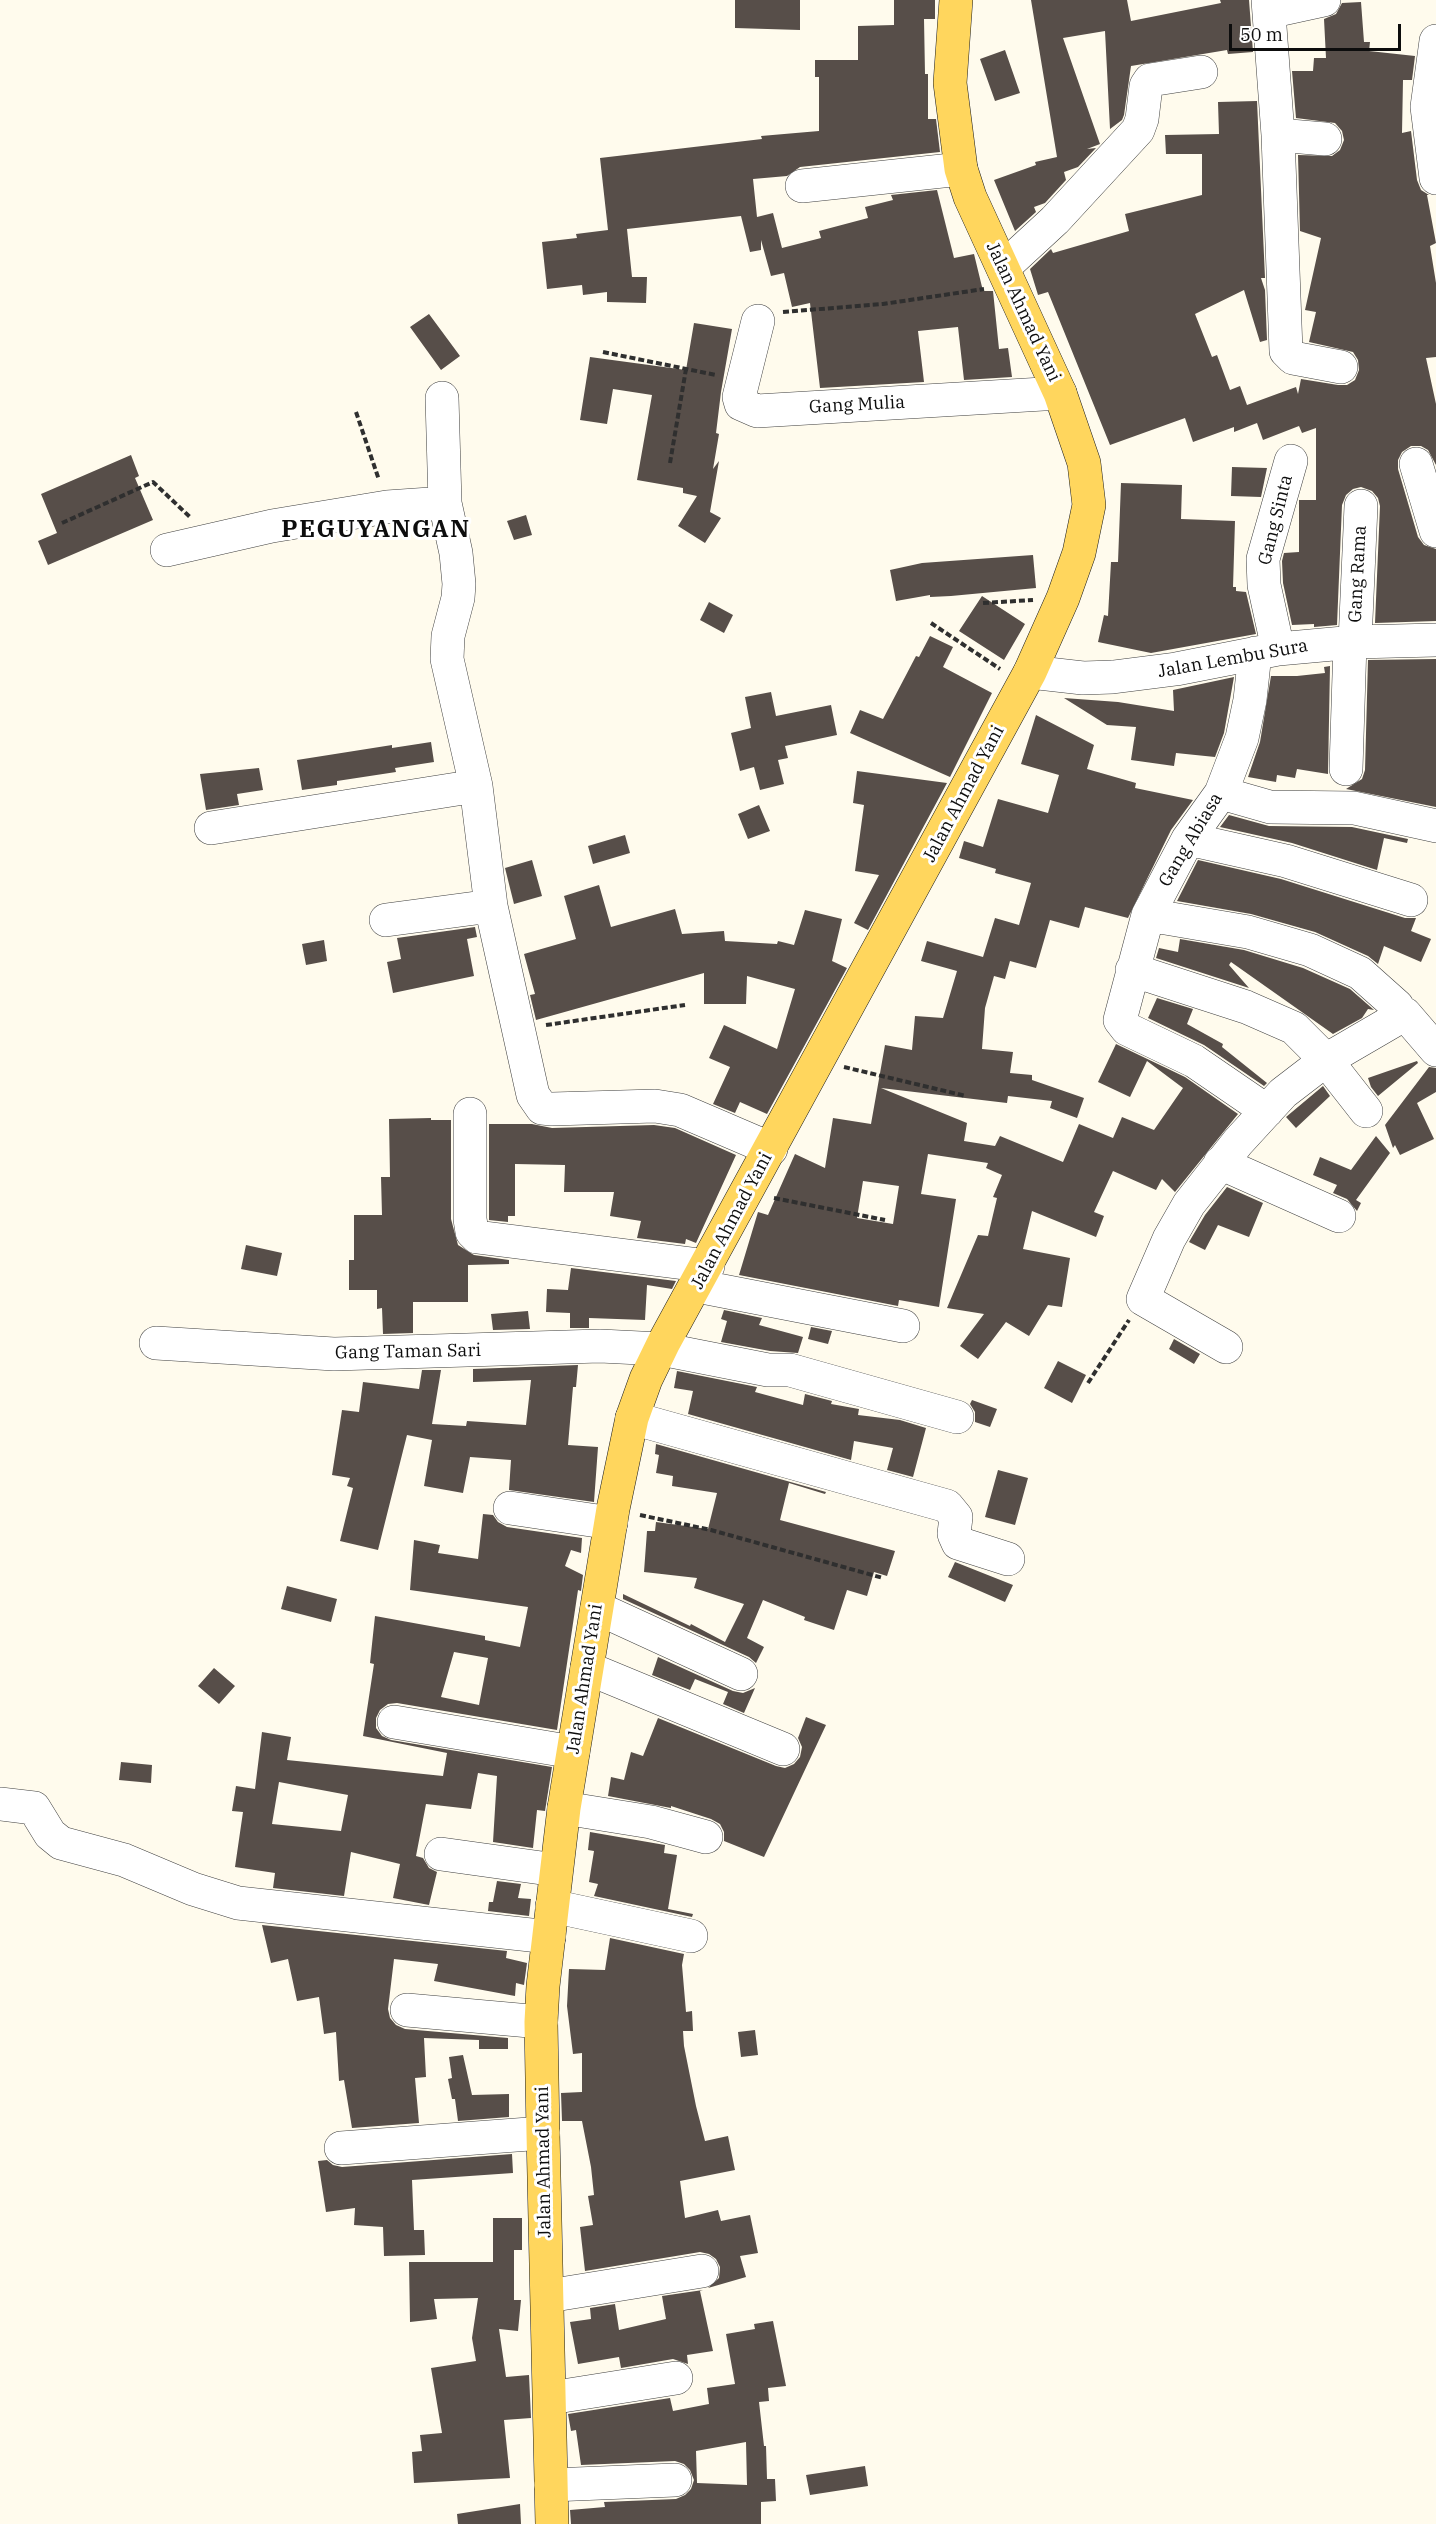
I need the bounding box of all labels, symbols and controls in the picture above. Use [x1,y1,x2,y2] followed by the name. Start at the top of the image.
[1232,12,1404,50] scale bar
[1240,23,1283,46] text: 50 m
[981,239,1065,385] street label: Jalan Ahmad Yani
[808,392,906,418] street label: Gang Mulia
[1254,473,1298,567] street label: Gang Sinta
[281,516,471,544] district label: PEGUYANGAN
[1345,525,1371,623] street label: Gang Rama
[1156,635,1310,683] street label: Jalan Lembu Sura
[919,722,1009,866] street label: Jalan Ahmad Yani
[1155,789,1227,891] street label: Gang Abiasa
[687,1149,777,1293] street label: Jalan Ahmad Yani
[335,1340,481,1364] street label: Gang Taman Sari
[562,1602,608,1756] street label: Jalan Ahmad Yani
[532,2086,556,2238] street label: Jalan Ahmad Yani

